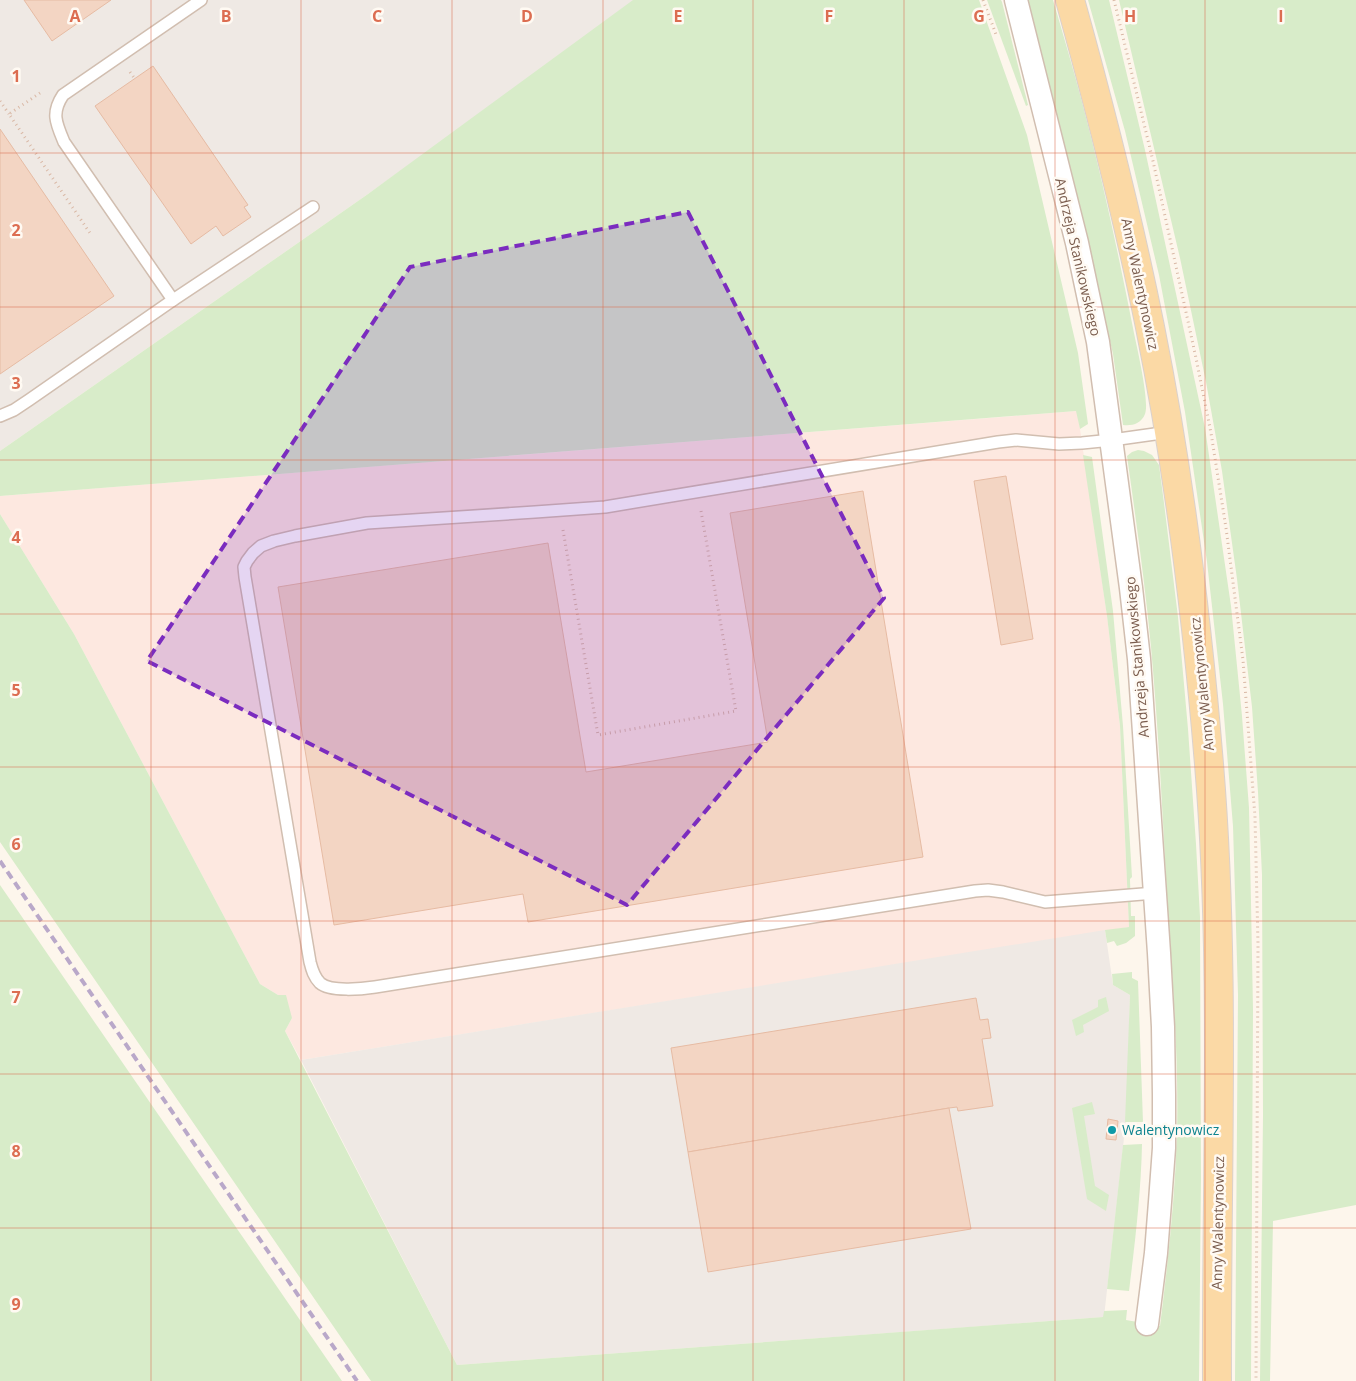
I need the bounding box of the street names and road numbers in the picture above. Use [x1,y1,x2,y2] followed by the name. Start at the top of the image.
[1051,176,1106,338] street label: Andrzeja Stanikowskiego
[1117,216,1164,352] street label: Anny Walentynowicz
[1120,576,1153,738] street label: Andrzeja Stanikowskiego
[1185,616,1218,752] street label: Anny Walentynowicz
[1207,1155,1228,1290] street label: Anny Walentynowicz

